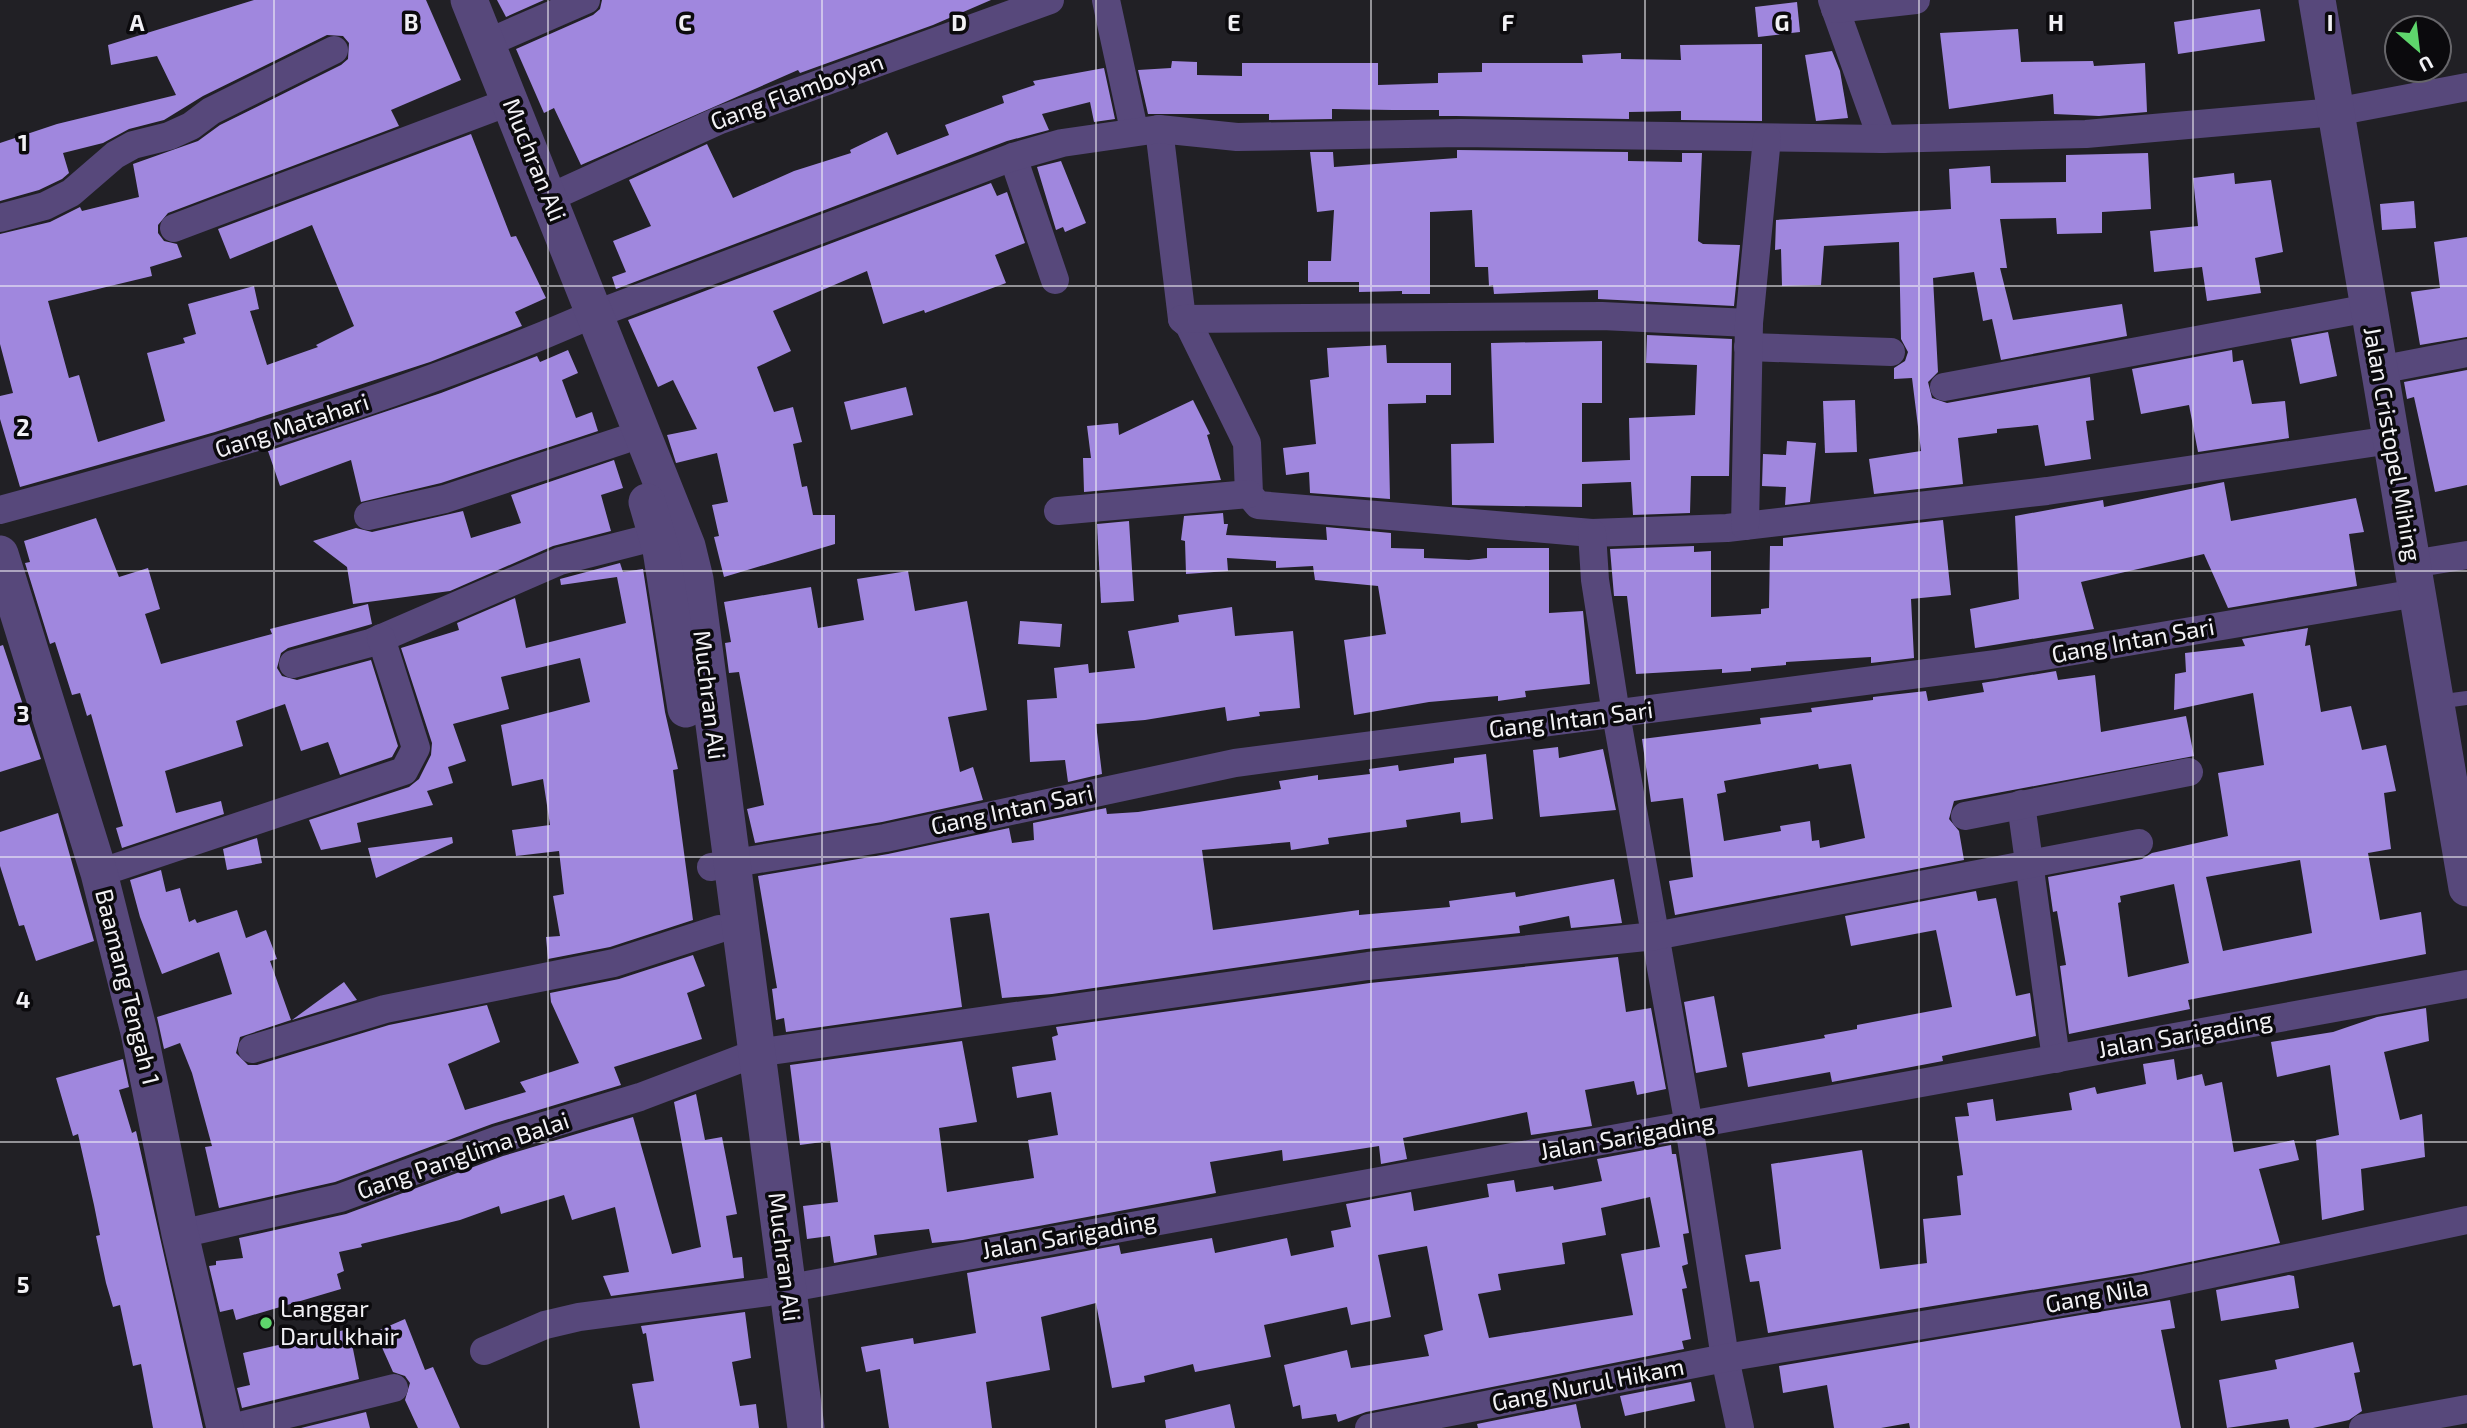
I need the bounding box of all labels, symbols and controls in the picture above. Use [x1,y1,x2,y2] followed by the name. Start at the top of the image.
[129,8,145,36] text: A
[404,8,418,36] text: B
[678,8,692,36] text: C
[951,8,967,36] text: D
[1227,8,1241,36] text: E
[1502,8,1515,36] text: F
[1775,8,1789,36] text: G
[2048,8,2064,36] text: H
[2327,8,2333,36] text: I
[2383,14,2453,84] north arrow
[706,46,887,135] street label: Gang Flamboyan
[2415,51,2437,78] text: U
[498,94,573,225] street label: Muchran Ali
[18,128,28,156] text: 1
[2359,324,2428,563] street label: Jalan Cristopel Mihing
[211,386,372,463] street label: Gang Matahari
[16,413,30,441] text: 2
[2049,611,2217,668] street label: Gang Intan Sari
[688,629,733,761] street label: Muchran Ali
[1487,694,1654,743] street label: Gang Intan Sari
[16,699,30,727] text: 3
[928,777,1095,840] street label: Gang Intan Sari
[90,886,167,1088] street label: Baamang Tengah 1
[16,985,30,1013] text: 4
[2095,1004,2274,1063] street label: Jalan Sarigading
[353,1105,572,1205] street label: Gang Panglima Balai
[1537,1106,1716,1165] street label: Jalan Sarigading
[763,1191,808,1323] street label: Muchran Ali
[979,1205,1158,1264] street label: Jalan Sarigading
[17,1270,29,1298] text: 5
[2043,1271,2151,1318] street label: Gang Nila
[280,1293,400,1350] place label: Langgar Darul khair
[258,1315,274,1331] marker: Langgar Darul khair
[1489,1351,1686,1416] street label: Gang Nurul Hikam

